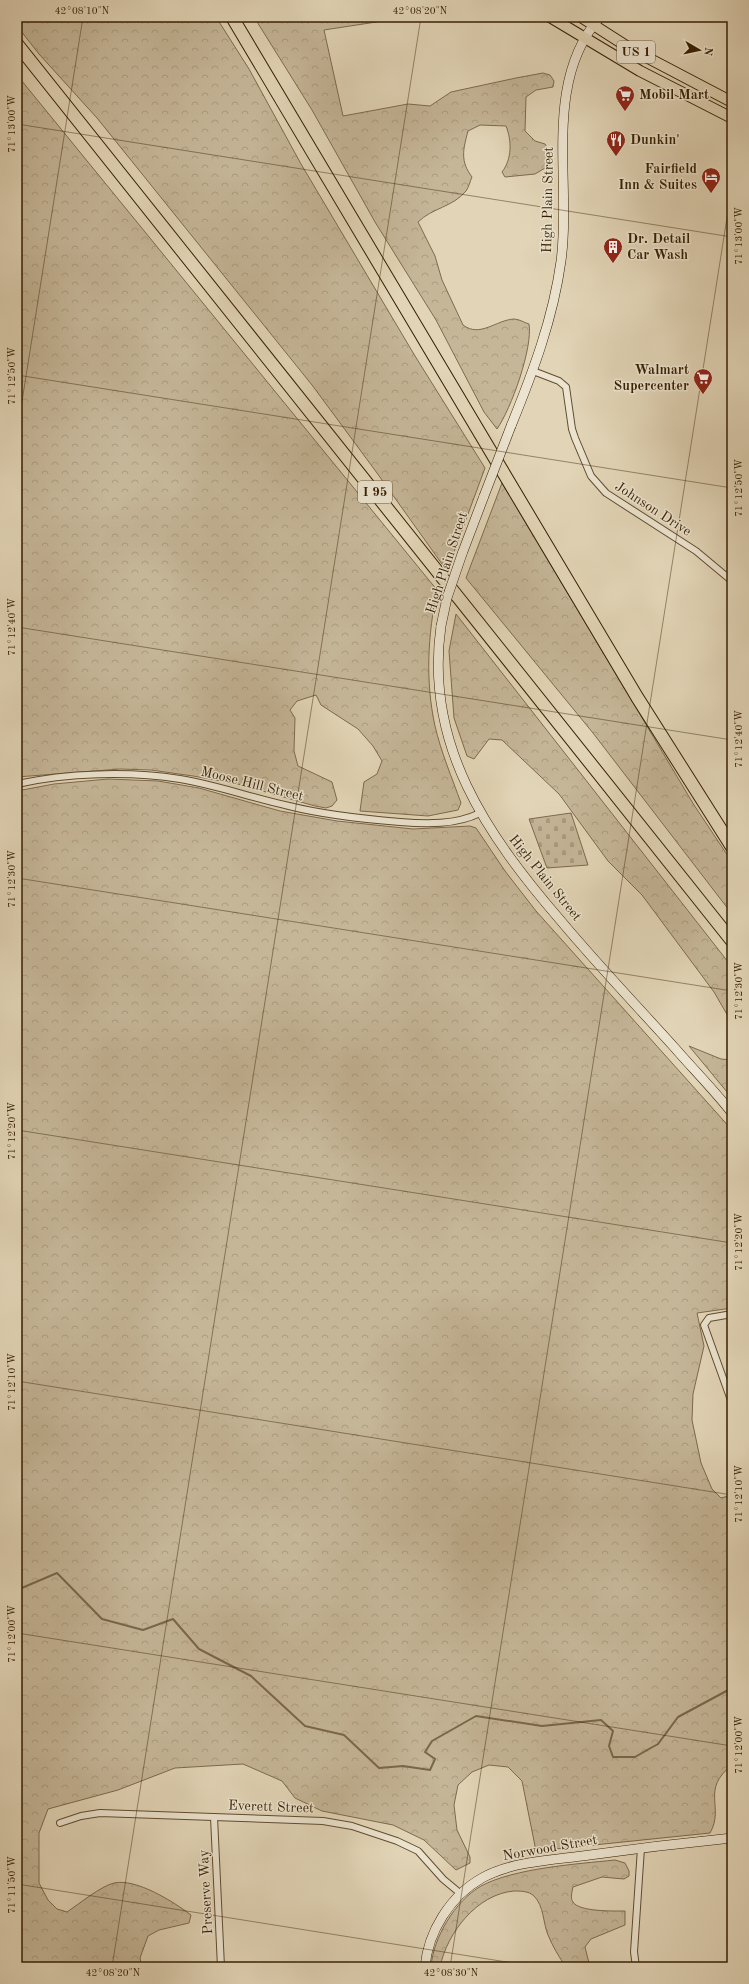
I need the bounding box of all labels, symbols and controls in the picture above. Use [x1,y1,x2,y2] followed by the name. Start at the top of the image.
[55,6,110,16] text: 42°08'10"N
[393,6,448,16] text: 42°08'20"N
[679,30,719,70] north arrow
[617,41,655,63] road number: US 1
[701,46,713,57] text: N
[614,84,636,112] supermarket icon: Mobil Mart
[639,88,709,102] place label: Mobil Mart
[7,95,17,153] text: 71°13'00"W
[605,129,627,157] restaurant icon: Dunkin'
[630,133,680,147] place label: Dunkin'
[540,147,556,253] street label: High Plain Street
[618,162,697,192] place label: Fairfield Inn & Suites
[700,166,722,194] hotel icon: Fairfield Inn & Suites
[734,207,744,265] text: 71°13'00"W
[627,232,690,262] place label: Dr. Detail Car Wash
[602,236,624,264] building icon: Dr. Detail Car Wash
[7,347,17,405] text: 71°12'50"W
[614,363,689,393] place label: Walmart Supercenter
[692,367,714,395] supermarket icon: Walmart Supercenter
[734,459,744,517] text: 71°12'50"W
[612,479,694,539] street label: Johnson Drive
[358,481,392,503] road number: I 95
[424,510,470,616] street label: High Plain Street
[7,598,17,656] text: 71°12'40"W
[734,710,744,768] text: 71°12'40"W
[199,764,305,804] street label: Moose Hill Street
[506,832,584,924] street label: High Plain Street
[7,850,17,908] text: 71°12'30"W
[734,962,744,1020] text: 71°12'30"W
[7,1102,17,1160] text: 71°12'20"W
[734,1213,744,1271] text: 71°12'20"W
[7,1353,17,1411] text: 71°12'10"W
[734,1465,744,1523] text: 71°12'10"W
[7,1605,17,1663] text: 71°12'00"W
[734,1716,744,1774] text: 71°12'00"W
[228,1799,314,1815] street label: Everett Street
[502,1833,599,1863] street label: Norwood Street
[197,1849,215,1935] street label: Preserve Way
[7,1856,17,1914] text: 71°11'50"W
[86,1968,141,1978] text: 42°08'20"N
[424,1968,479,1978] text: 42°08'30"N

